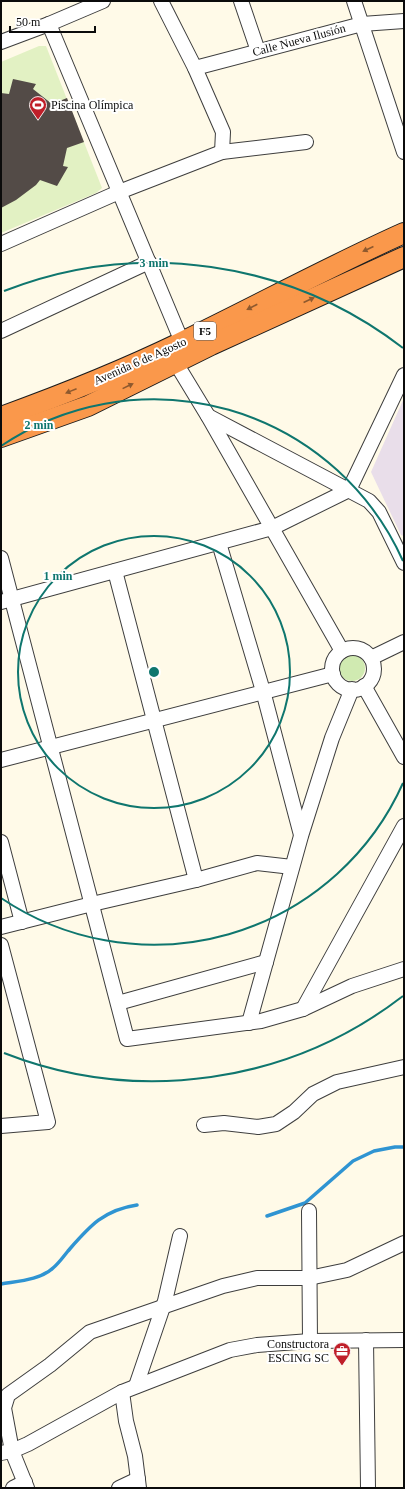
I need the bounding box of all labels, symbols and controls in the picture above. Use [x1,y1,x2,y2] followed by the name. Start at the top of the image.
[10,8,95,34] scale bar
[16,15,41,29] text: 50 m
[251,21,347,59] street label: Calle Nueva Ilusión
[28,95,48,120] sports icon: Piscina Olímpica
[51,98,134,112] place label: Piscina Olímpica
[363,246,374,252] one-way arrow
[139,256,169,270] text: 3 min
[303,297,314,303] one-way arrow
[246,304,258,310] one-way arrow
[194,322,216,340] road number: F5
[91,334,189,388] street label: Avenida 6 de Agosto
[122,383,134,389] one-way arrow
[64,389,76,395] one-way arrow
[24,418,54,432] text: 2 min
[43,569,73,583] text: 1 min
[147,665,161,679] centre of rings
[267,1337,330,1365] place label: Constructora ESCING SC
[332,1341,352,1366] office icon: Constructora ESCING SC

